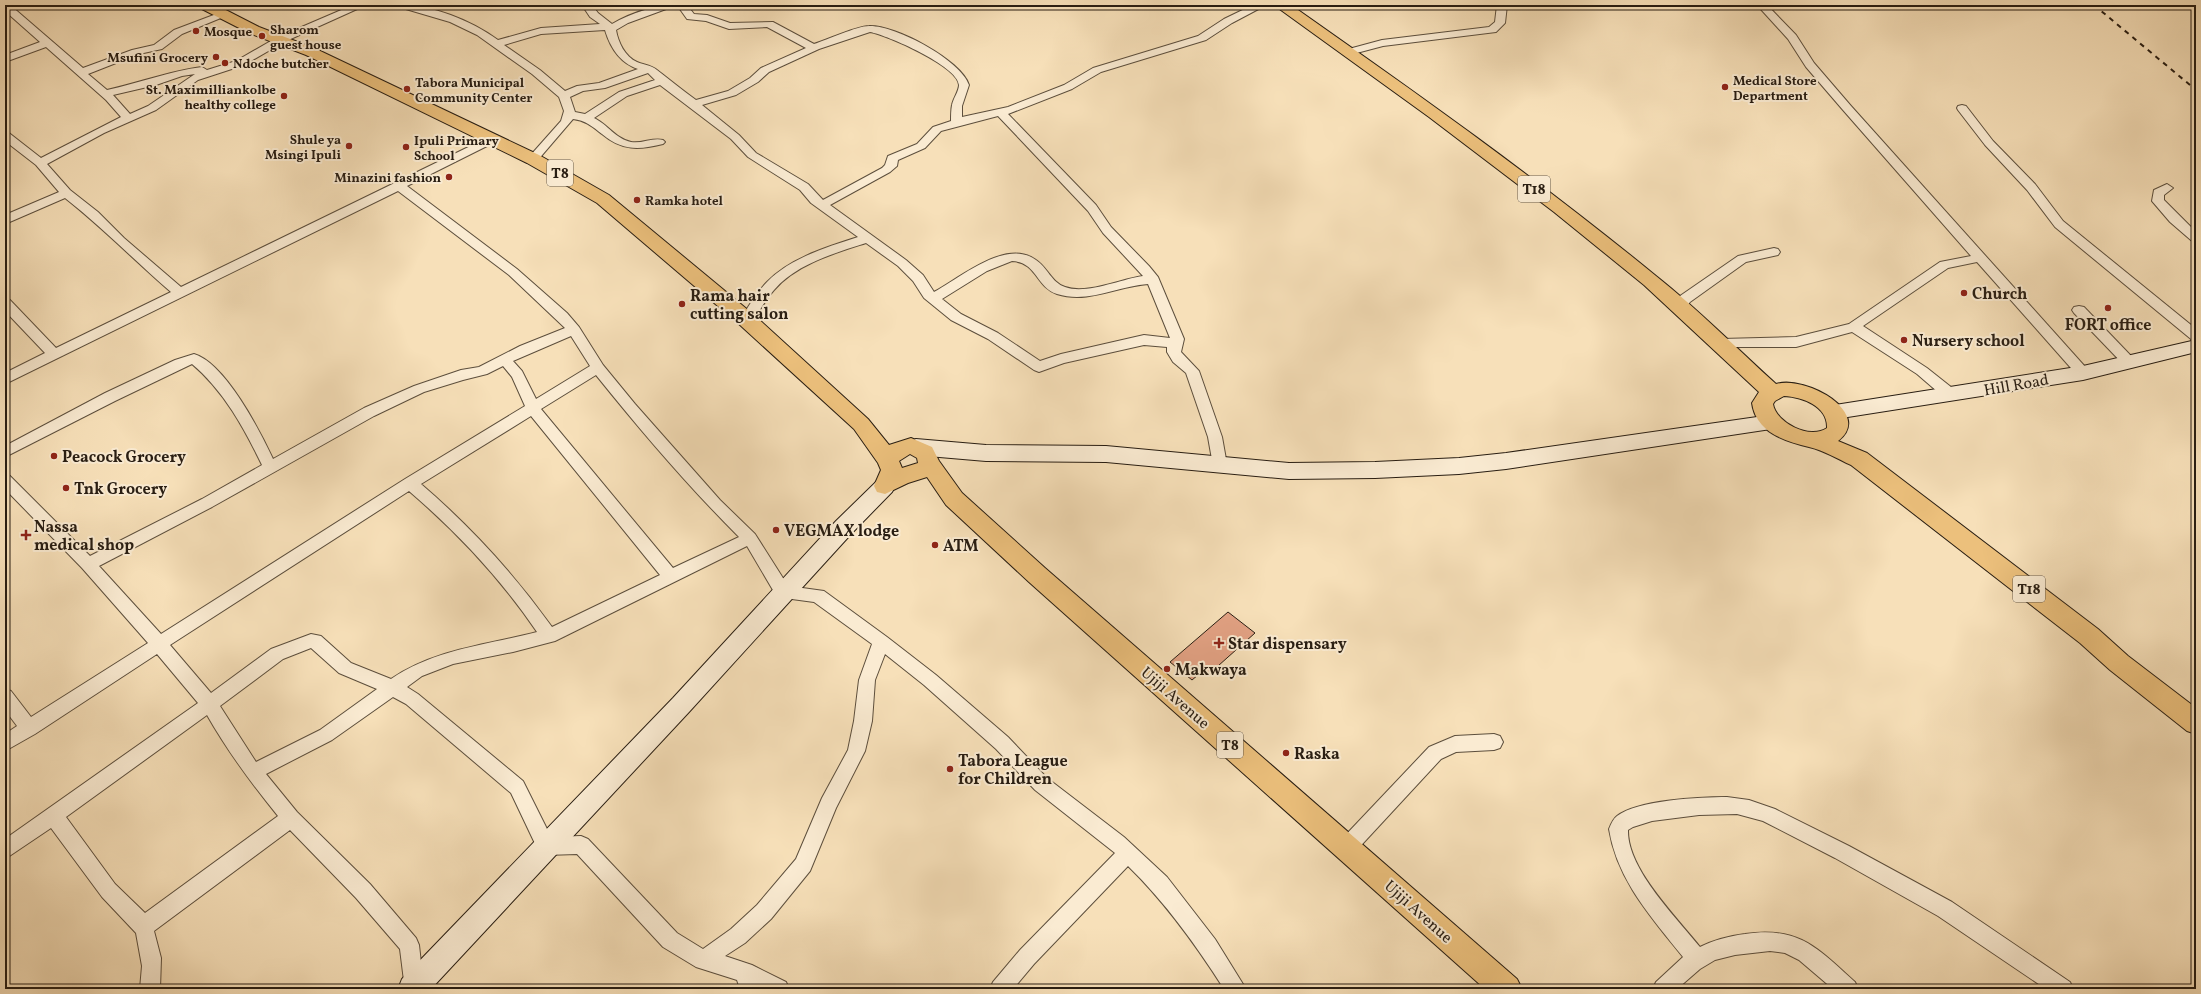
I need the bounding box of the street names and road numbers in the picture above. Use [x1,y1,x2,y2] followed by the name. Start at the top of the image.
[547,160,573,186] road number: T8
[1518,176,1550,202] road number: T18
[1982,369,2051,403] street label: Hill Road
[2013,576,2045,602] road number: T18
[1135,662,1214,735] street label: Ujiji Avenue
[1217,732,1243,758] road number: T8
[1379,876,1457,949] street label: Ujiji Avenue

